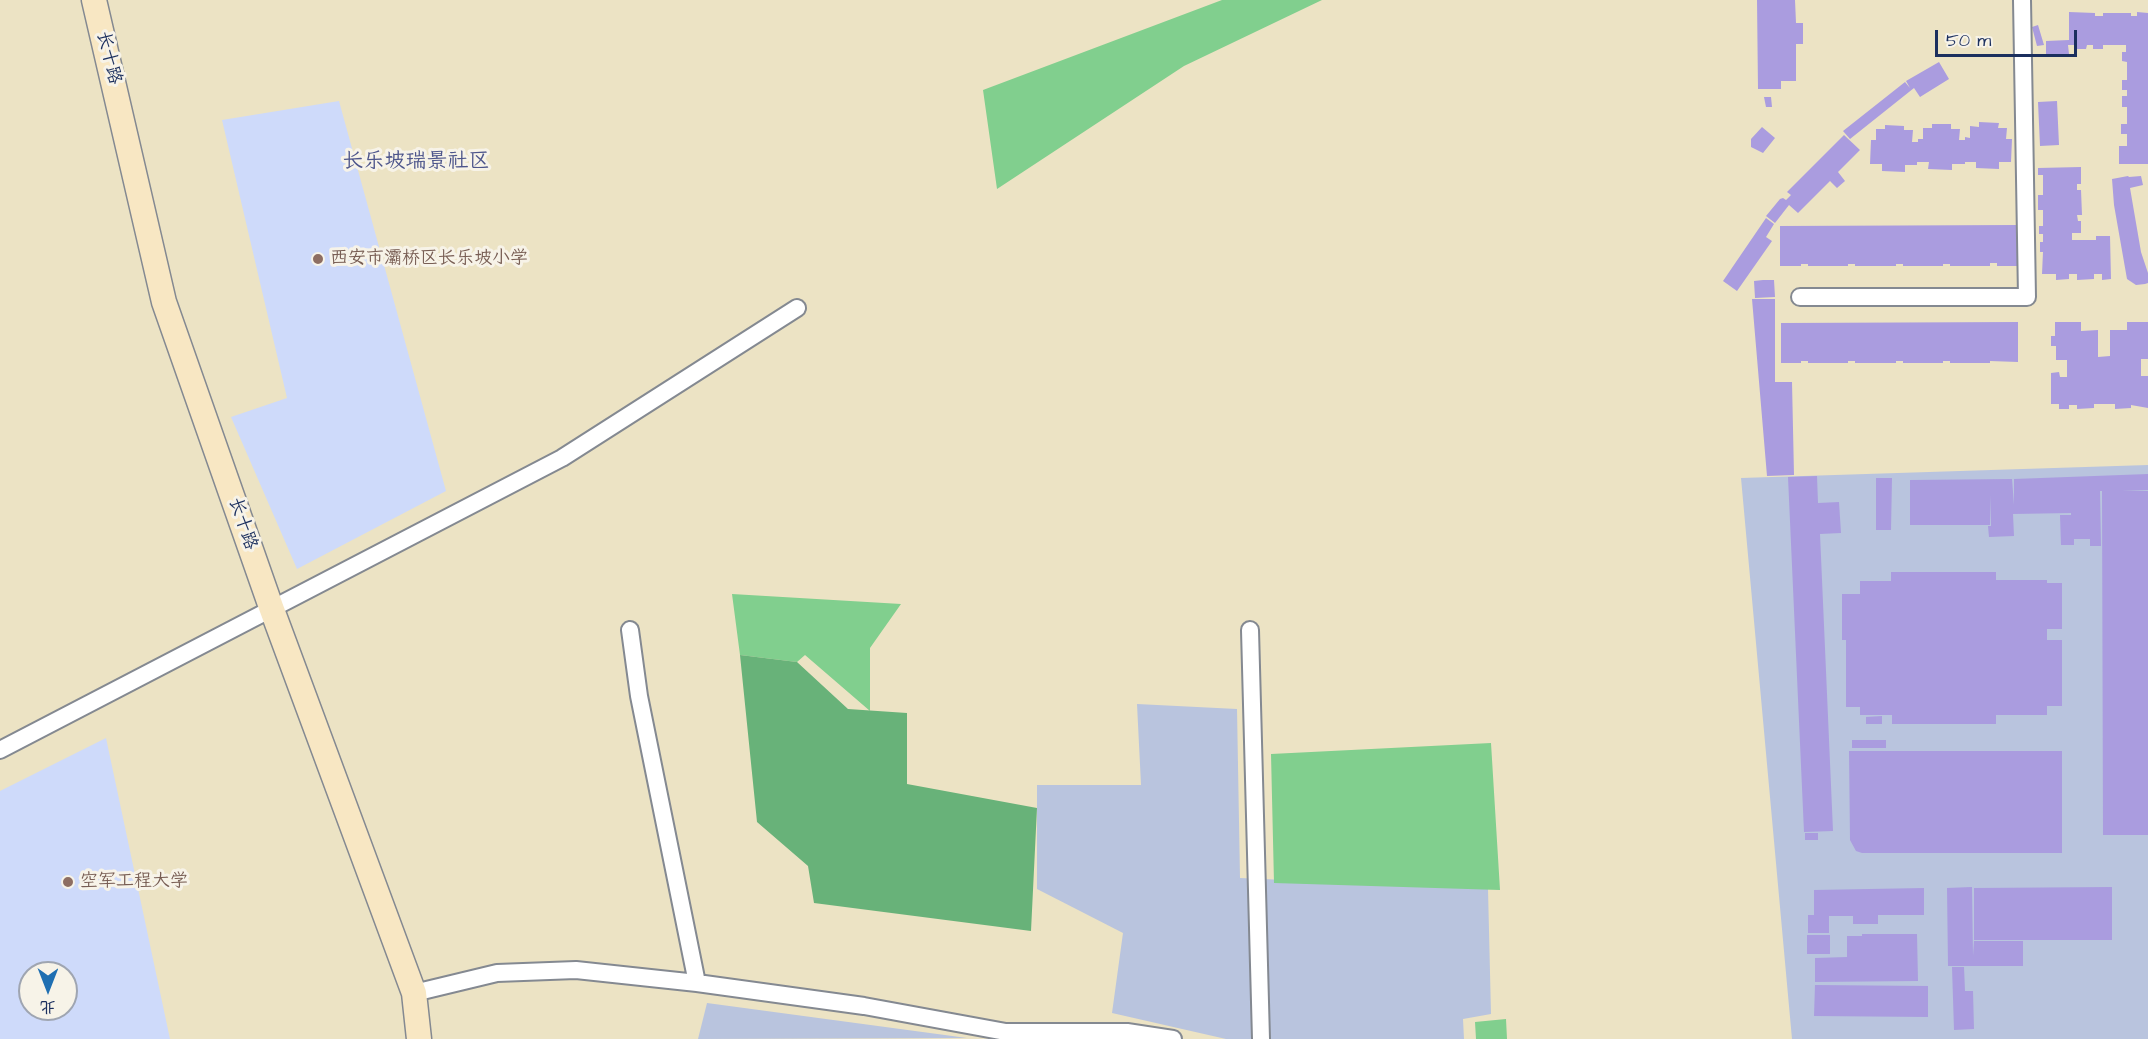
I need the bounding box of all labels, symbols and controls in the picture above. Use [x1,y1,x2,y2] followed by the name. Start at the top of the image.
[1938,18,2080,56] scale bar
[1946,28,1991,53] text: 50 m
[91,29,125,87] street label: 长十路
[343,150,489,176] district label: 长乐坡瑞景社区
[330,248,528,270] place label: 西安市灞桥区长乐坡小学
[311,252,325,266] marker: 西安市灞桥区长乐坡小学
[223,495,261,553] street label: 长十路
[80,871,188,893] place label: 空军工程大学
[61,875,75,889] marker: 空军工程大学
[18,961,78,1021] north arrow
[40,996,56,1018] text: 北

